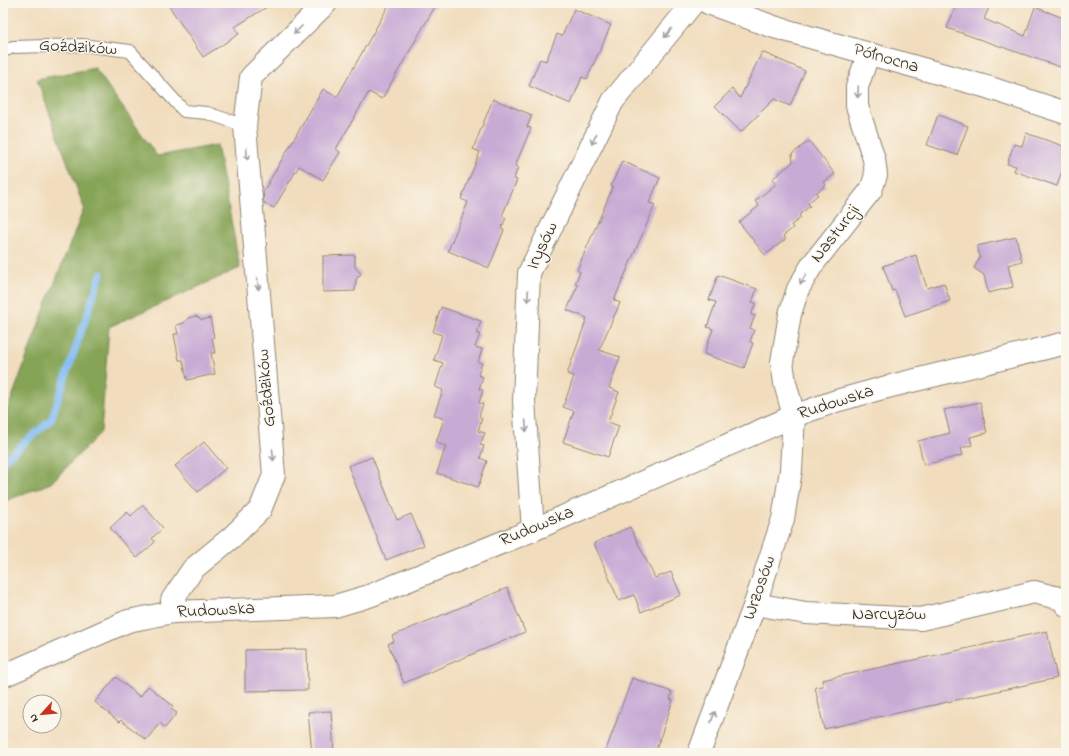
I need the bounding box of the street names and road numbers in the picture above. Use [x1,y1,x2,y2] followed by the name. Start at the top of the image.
[38,33,118,63] street label: Goździków
[850,37,922,81] street label: Północna
[805,199,867,269] street label: Nasturcji
[521,218,565,274] street label: Irysów
[251,348,283,428] street label: Goździków
[795,379,877,427] street label: Rudowska
[496,500,578,554] street label: Rudowska
[737,552,783,624] street label: Wrzosów
[176,596,256,626] street label: Rudowska
[852,602,926,628] street label: Narcyzów

